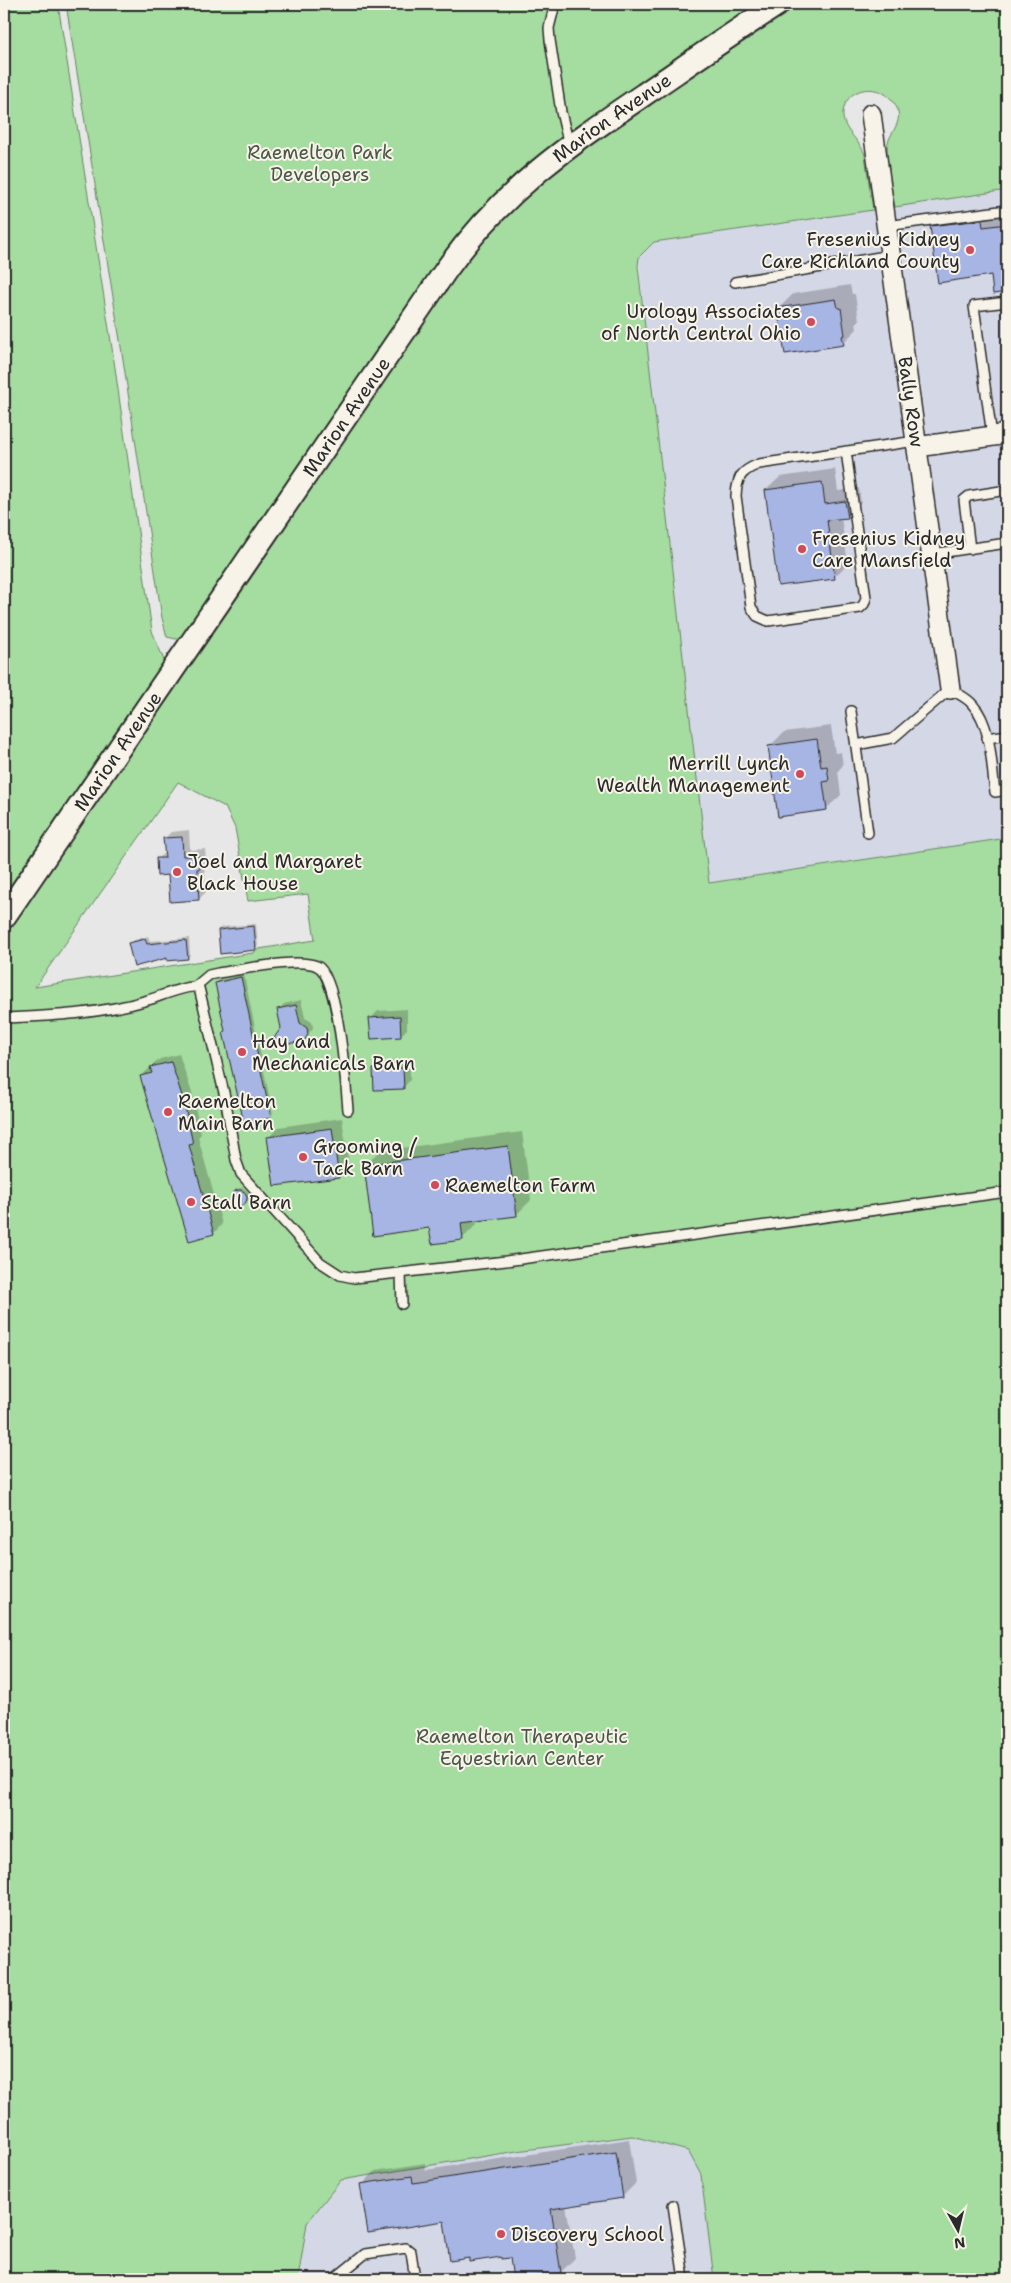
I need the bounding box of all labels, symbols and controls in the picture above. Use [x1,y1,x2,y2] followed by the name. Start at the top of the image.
[547,67,676,168] street label: Marion Avenue
[247,140,393,187] park label: Raemelton Park Developers
[761,227,960,274] place label: Fresenius Kidney Care Richland County
[964,244,976,256] marker: Fresenius Kidney Care Richland County
[601,299,801,346] place label: Urology Associates of North Central Ohio
[805,316,817,328] marker: Urology Associates of North Central Ohio
[296,352,396,481] street label: Marion Avenue
[892,355,930,449] street label: Bally Row
[812,526,965,573] place label: Fresenius Kidney Care Mansfield
[796,543,808,555] marker: Fresenius Kidney Care Mansfield
[68,686,167,816] street label: Marion Avenue
[596,751,790,798] place label: Merrill Lynch Wealth Management
[794,768,806,780] marker: Merrill Lynch Wealth Management
[187,849,362,896] place label: Joel and Margaret Black House
[171,866,183,878] marker: Joel and Margaret Black House
[252,1029,415,1076] place label: Hay and Mechanicals Barn
[236,1046,248,1058] marker: Hay and Mechanicals Barn
[178,1089,276,1136] place label: Raemelton Main Barn
[162,1106,174,1118] marker: Raemelton Main Barn
[313,1134,418,1181] place label: Grooming / Tack Barn
[297,1151,309,1163] marker: Grooming / Tack Barn
[445,1173,596,1198] place label: Raemelton Farm
[429,1179,441,1191] marker: Raemelton Farm
[201,1190,291,1215] place label: Stall Barn
[185,1196,197,1208] marker: Stall Barn
[416,1724,628,1771] park label: Raemelton Therapeutic Equestrian Center
[934,2206,984,2256] north arrow
[511,2222,664,2247] place label: Discovery School
[495,2228,507,2240] marker: Discovery School
[953,2233,967,2253] text: N

